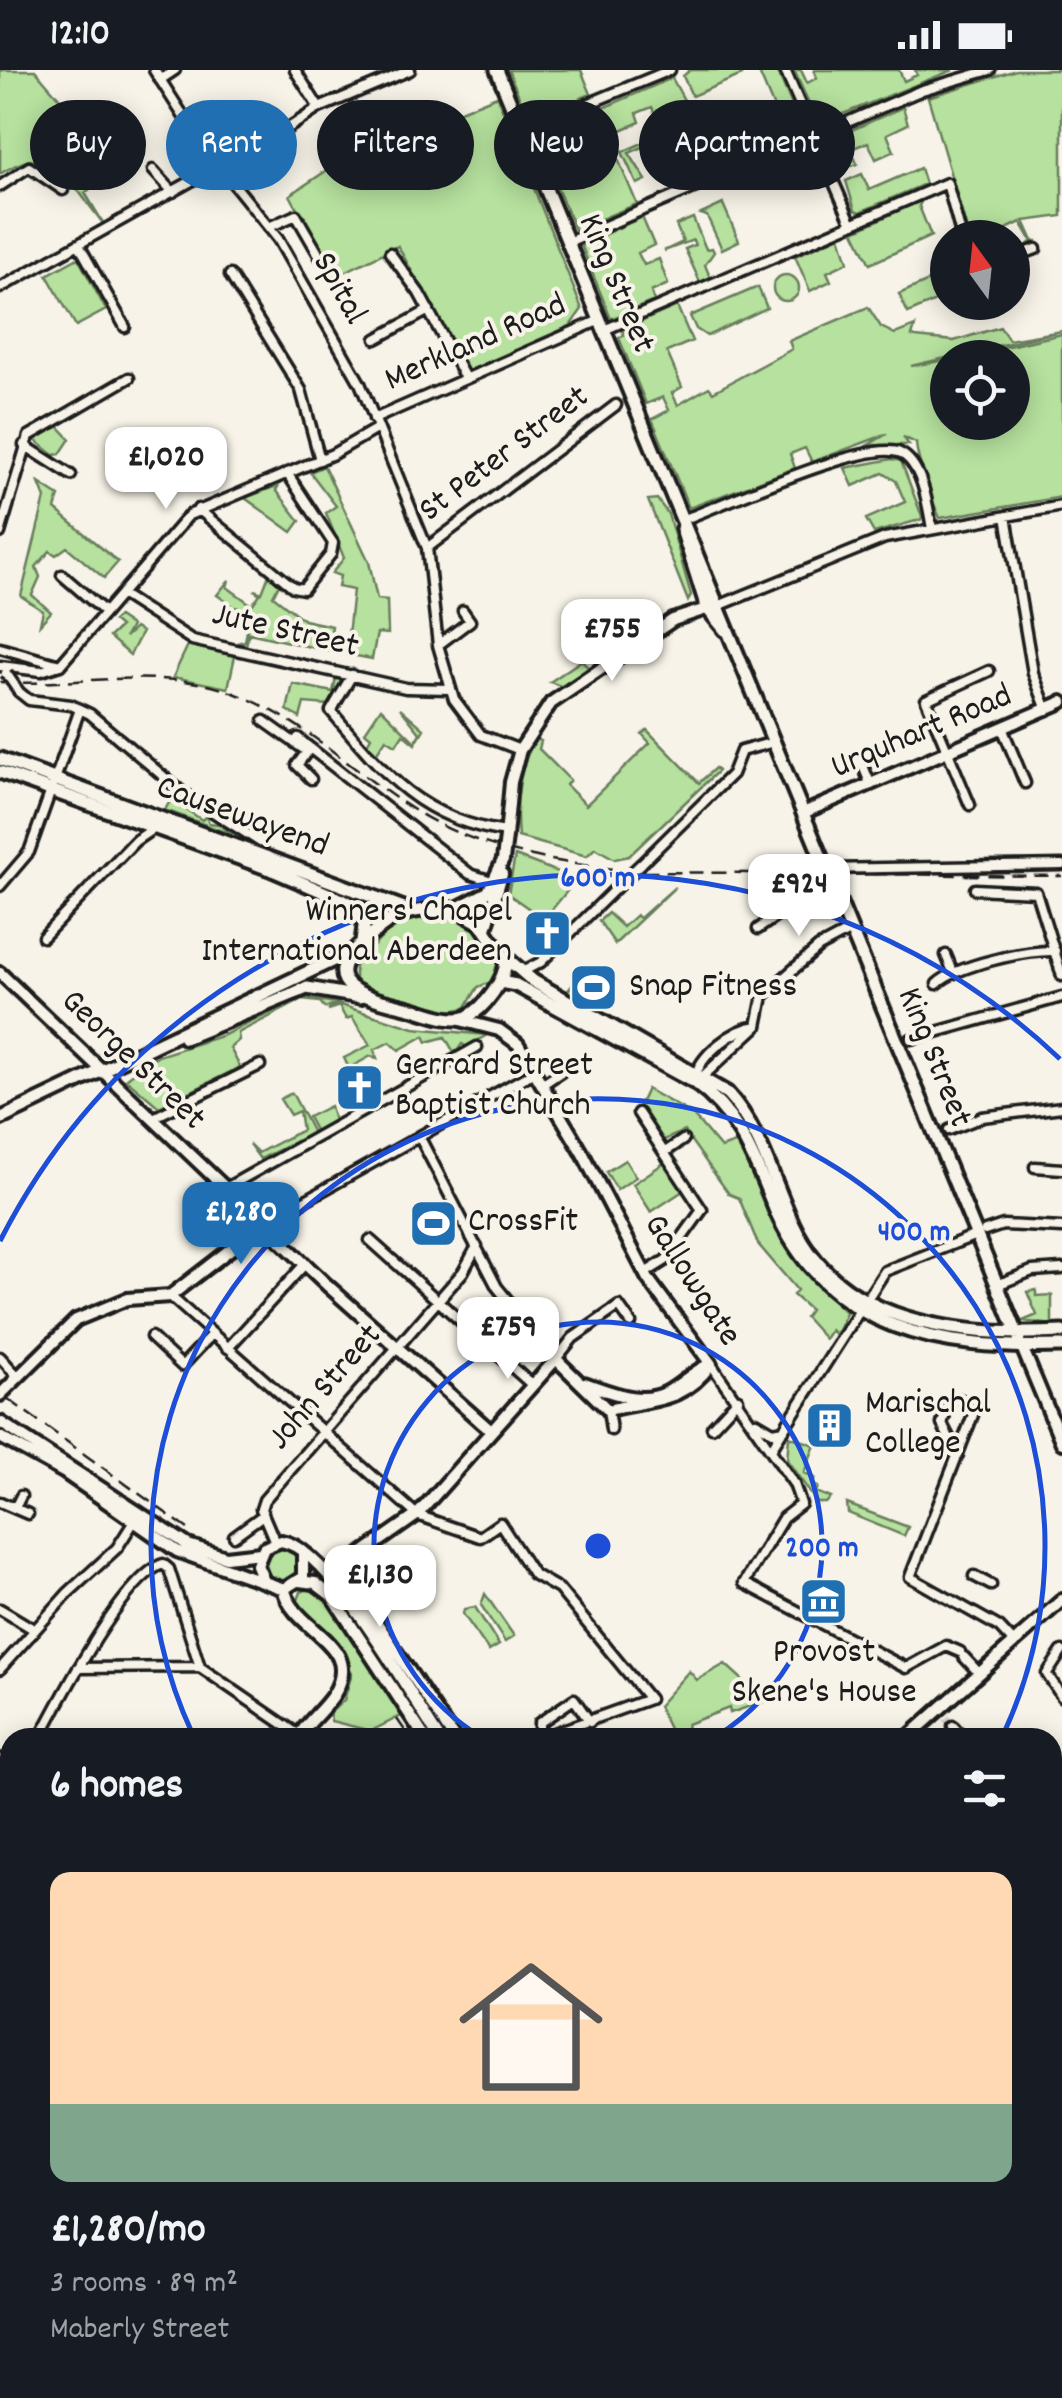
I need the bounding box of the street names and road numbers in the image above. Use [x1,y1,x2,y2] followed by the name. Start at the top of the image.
[563,207,667,362] street label: King Street
[298,244,378,334] street label: Spital
[377,282,575,406] street label: Merkland Road
[409,374,601,536] street label: St Peter Street
[207,591,363,673] street label: Jute Street
[824,672,1020,794] street label: Urquhart Road
[149,764,335,872] street label: Causewayend
[48,979,216,1143] street label: George Street
[882,980,984,1136] street label: King Street
[629,1205,753,1357] street label: Gallowgate
[257,1314,395,1462] street label: John Street

